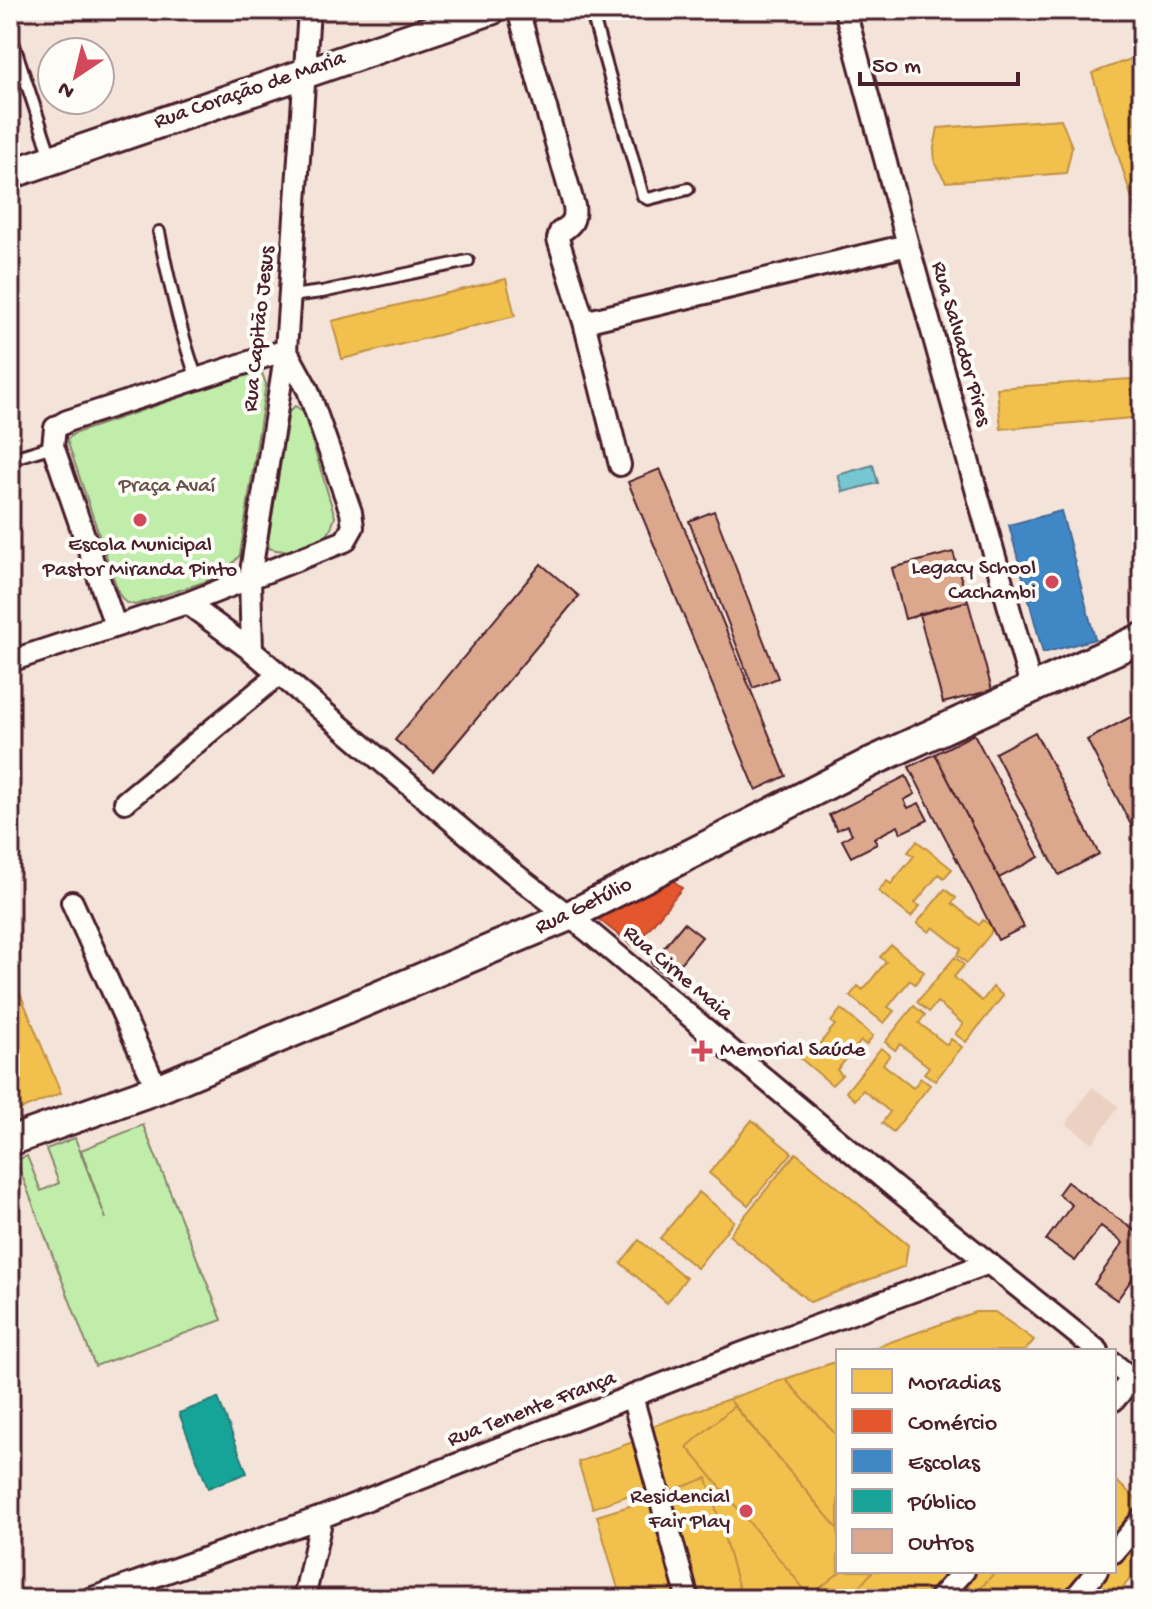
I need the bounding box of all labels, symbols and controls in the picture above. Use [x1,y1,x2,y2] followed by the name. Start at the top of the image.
[36,36,116,116] north arrow
[860,36,1018,86] scale bar
[151,46,350,136] street label: Rua Coração de Maria
[872,53,921,82] text: 50 m
[53,74,80,104] text: N
[238,244,282,413] street label: Rua Capitão Jesus
[924,259,996,430] street label: Rua Salvador Pires
[118,474,217,500] park label: Praça Avaí
[131,511,149,529] marker: Escola Municipal Pastor Miranda Pinto
[42,533,237,584] place label: Escola Municipal Pastor Miranda Pinto
[911,556,1036,607] place label: Legacy School Cachambi
[1043,573,1061,591] marker: Legacy School Cachambi
[531,872,637,942] street label: Rua Getúlio
[617,921,738,1028] street label: Rua Cirne Maia
[720,1038,866,1064] place label: Memorial Saúde
[691,1040,713,1062] marker: Memorial Saúde
[836,1349,1116,1573] legend
[444,1366,621,1454] street label: Rua Tenente França
[908,1370,1002,1399] text: Moradias
[908,1410,997,1439] text: Comércio
[908,1450,981,1479] text: Escolas
[630,1485,730,1536] place label: Residencial Fair Play
[907,1490,976,1519] text: Público
[737,1502,755,1520] marker: Residencial Fair Play
[908,1530,974,1559] text: Outros

